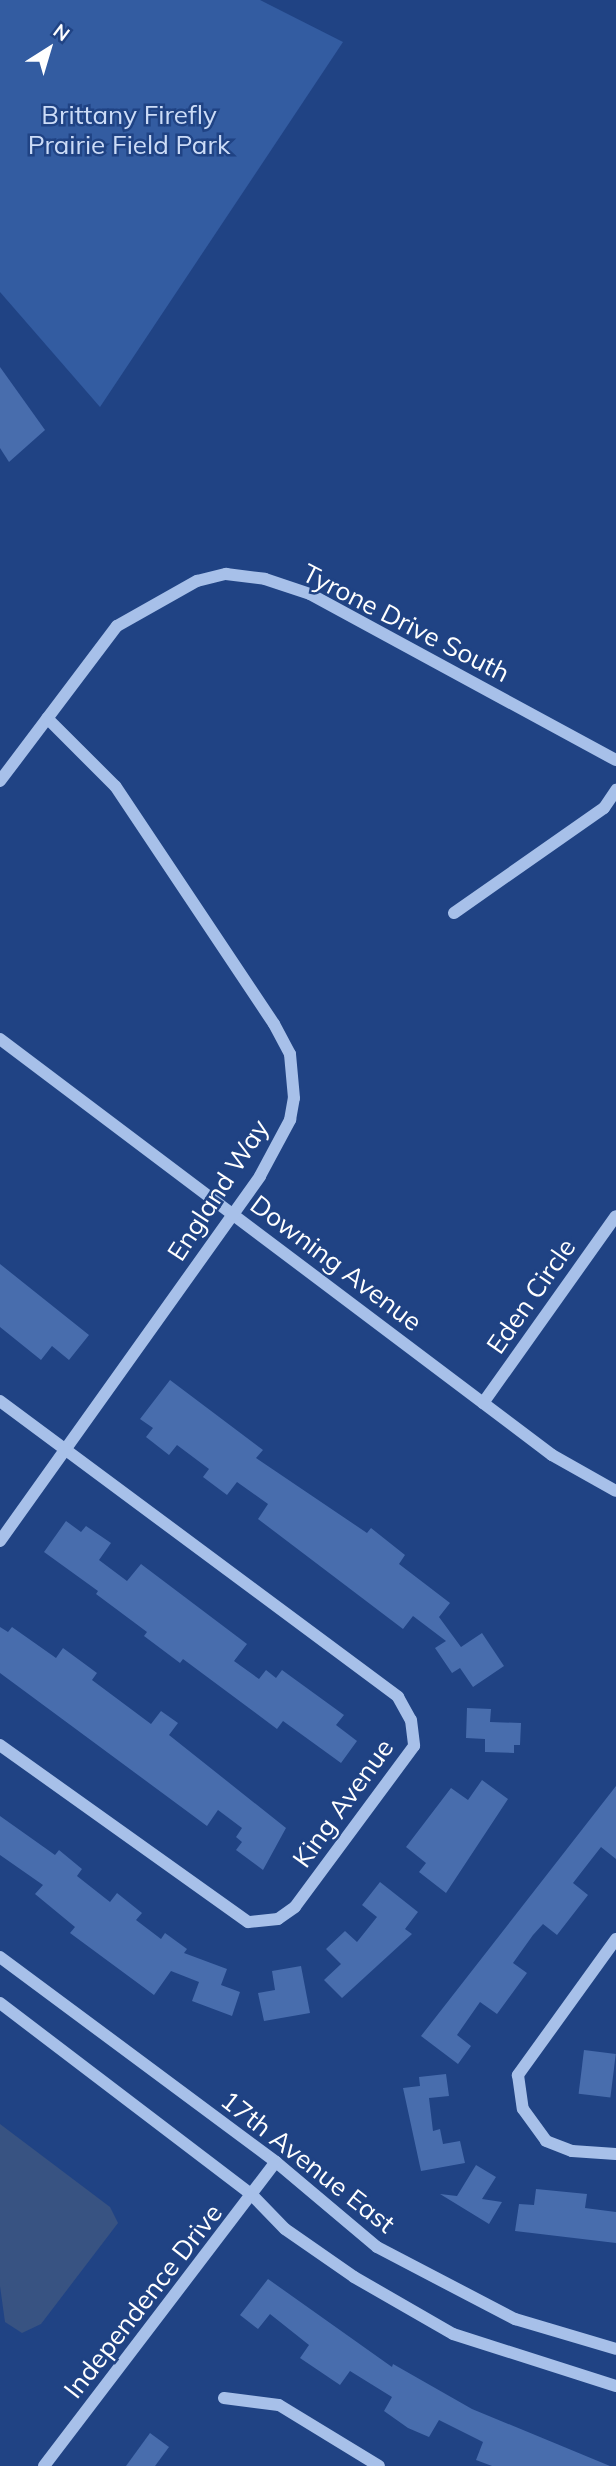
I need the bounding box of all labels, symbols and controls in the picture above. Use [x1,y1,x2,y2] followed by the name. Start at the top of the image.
[14,14,84,84] north arrow
[49,18,75,46] text: N
[28,99,230,160] park label: Brittany Firefly Prairie Field Park
[297,557,515,689] street label: Tyrone Drive South
[161,1113,275,1267] street label: England Way
[244,1188,428,1338] street label: Downing Avenue
[480,1232,582,1360] street label: Eden Circle
[286,1733,400,1873] street label: King Avenue
[215,2084,401,2240] street label: 17th Avenue East
[57,2198,229,2404] street label: Independence Drive

